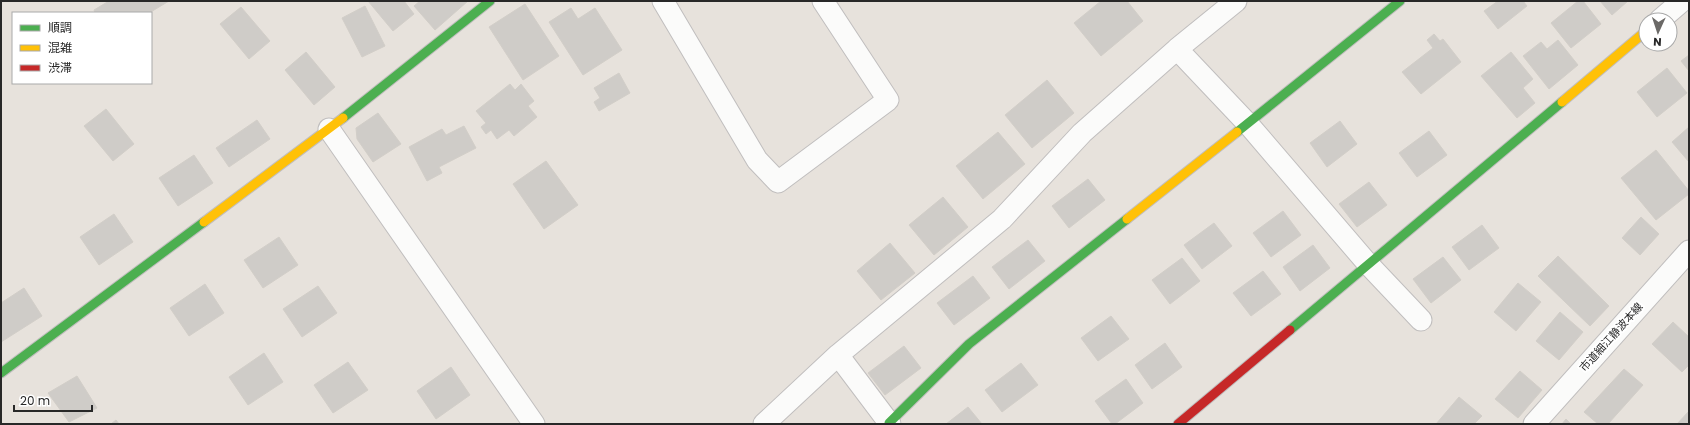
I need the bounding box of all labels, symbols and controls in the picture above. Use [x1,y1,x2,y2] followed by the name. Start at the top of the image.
[12,12,152,84] legend
[1638,12,1678,52] north arrow
[48,19,72,36] text: 順調
[1653,34,1662,50] text: N
[48,39,72,56] text: 混雑
[48,59,72,76] text: 渋滞
[1576,299,1646,375] street label: 市道細江静波本線
[14,387,92,413] scale bar
[20,392,50,409] text: 20 m

